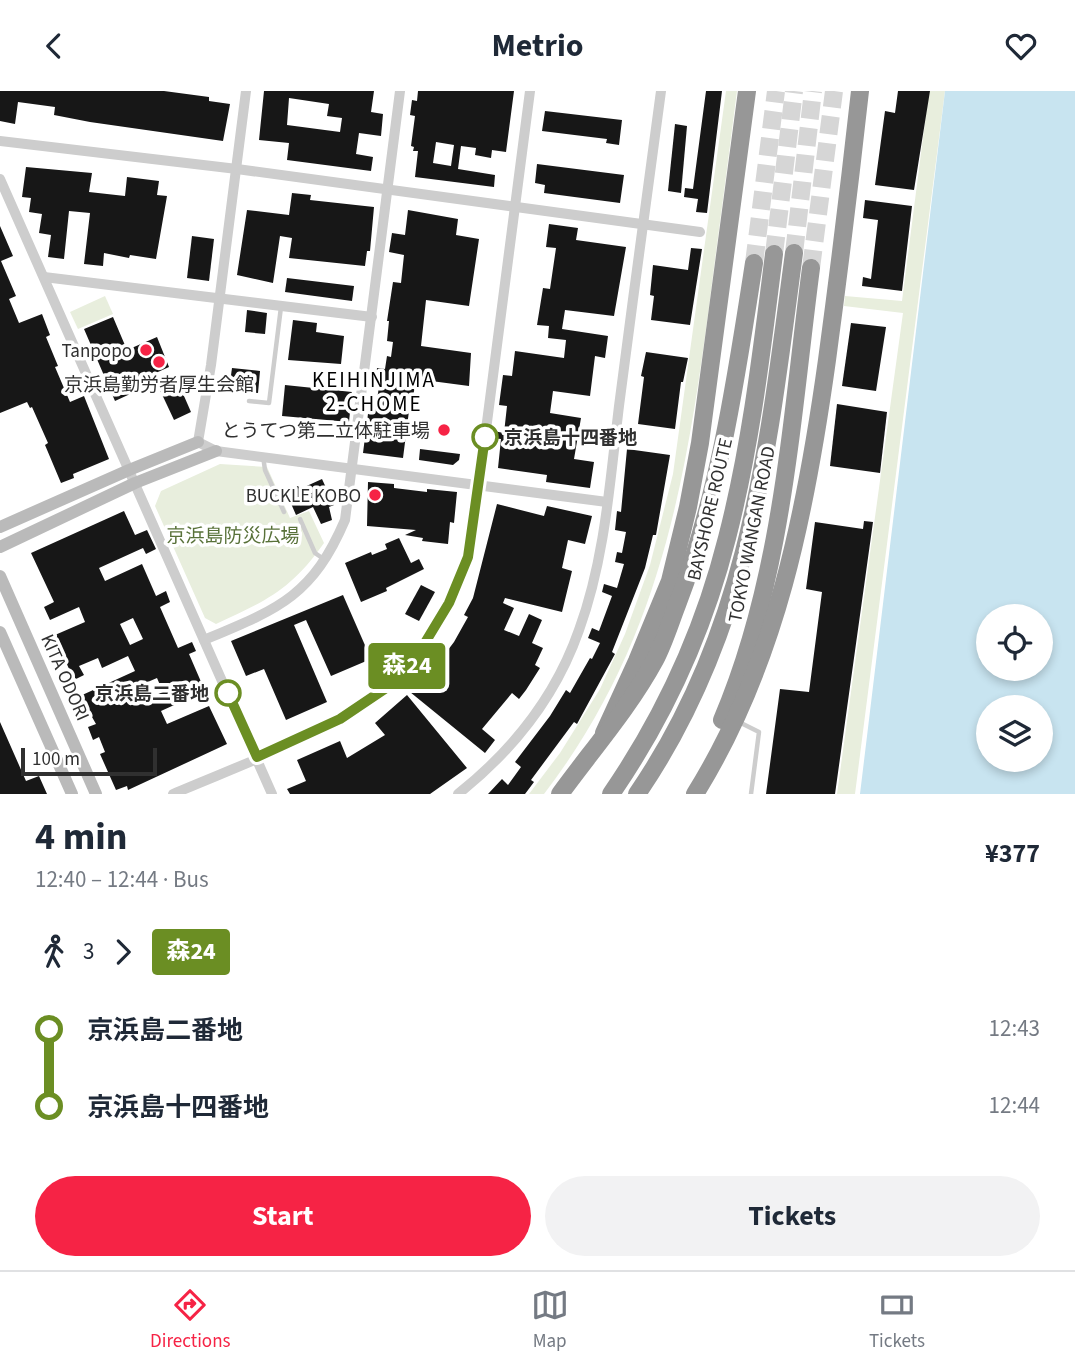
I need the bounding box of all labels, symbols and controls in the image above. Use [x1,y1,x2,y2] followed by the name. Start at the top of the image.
[491,23,584,69] text: Metrio
[35,27,73,65] icon: back
[1002,27,1040,65] icon: heart
[62,338,132,365] place label: Tanpopo
[138,342,154,358] marker: Tanpopo
[151,354,167,370] marker: 京浜島勤労者厚生会館
[312,365,436,419] district label: KEIHINJIMA 2-CHOME
[64,372,254,399] place label: 京浜島勤労者厚生会館
[221,418,430,445] place label: とうてつ第二立体駐車場
[436,422,452,438] marker: とうてつ第二立体駐車場
[472,424,498,450] marker: 京浜島十四番地
[504,425,637,452] place label: 京浜島十四番地
[681,435,740,583] street label: BAYSHORE ROUTE
[722,444,783,625] street label: TOKYO WANGAN ROAD
[246,483,361,510] place label: BUCKLE KOBO
[367,487,383,503] marker: BUCKLE KOBO
[166,523,300,550] park label: 京浜島防災広場
[976,604,1053,772] map controls
[976,604,1053,681] button: locate
[34,630,96,725] street label: KITA ODORI
[367,643,447,689] line badge: 森24
[382,648,432,683] text: 森24
[215,680,241,706] marker: 京浜島二番地
[95,681,209,708] place label: 京浜島二番地
[976,695,1053,772] button: layers
[21,745,158,777] scale bar
[32,746,80,773] text: 100 m
[35,810,127,864] text: 4 min
[985,835,1040,872] text: ¥377
[35,863,209,896] text: 12:40 – 12:44 · Bus
[35,933,73,971] icon: walk
[104,933,142,971] icon: forward
[166,934,216,969] text: 森24
[83,935,94,968] text: 3
[87,1012,243,1049] text: 京浜島二番地
[989,1012,1040,1045] text: 12:43
[87,1089,269,1126] text: 京浜島十四番地
[989,1089,1040,1122] text: 12:44
[35,1176,531,1256] button: Start
[545,1176,1040,1256] button: Tickets
[150,1286,231,1355] tab: Directions
[531,1286,569,1355] tab: Map
[869,1286,925,1355] tab: Tickets

